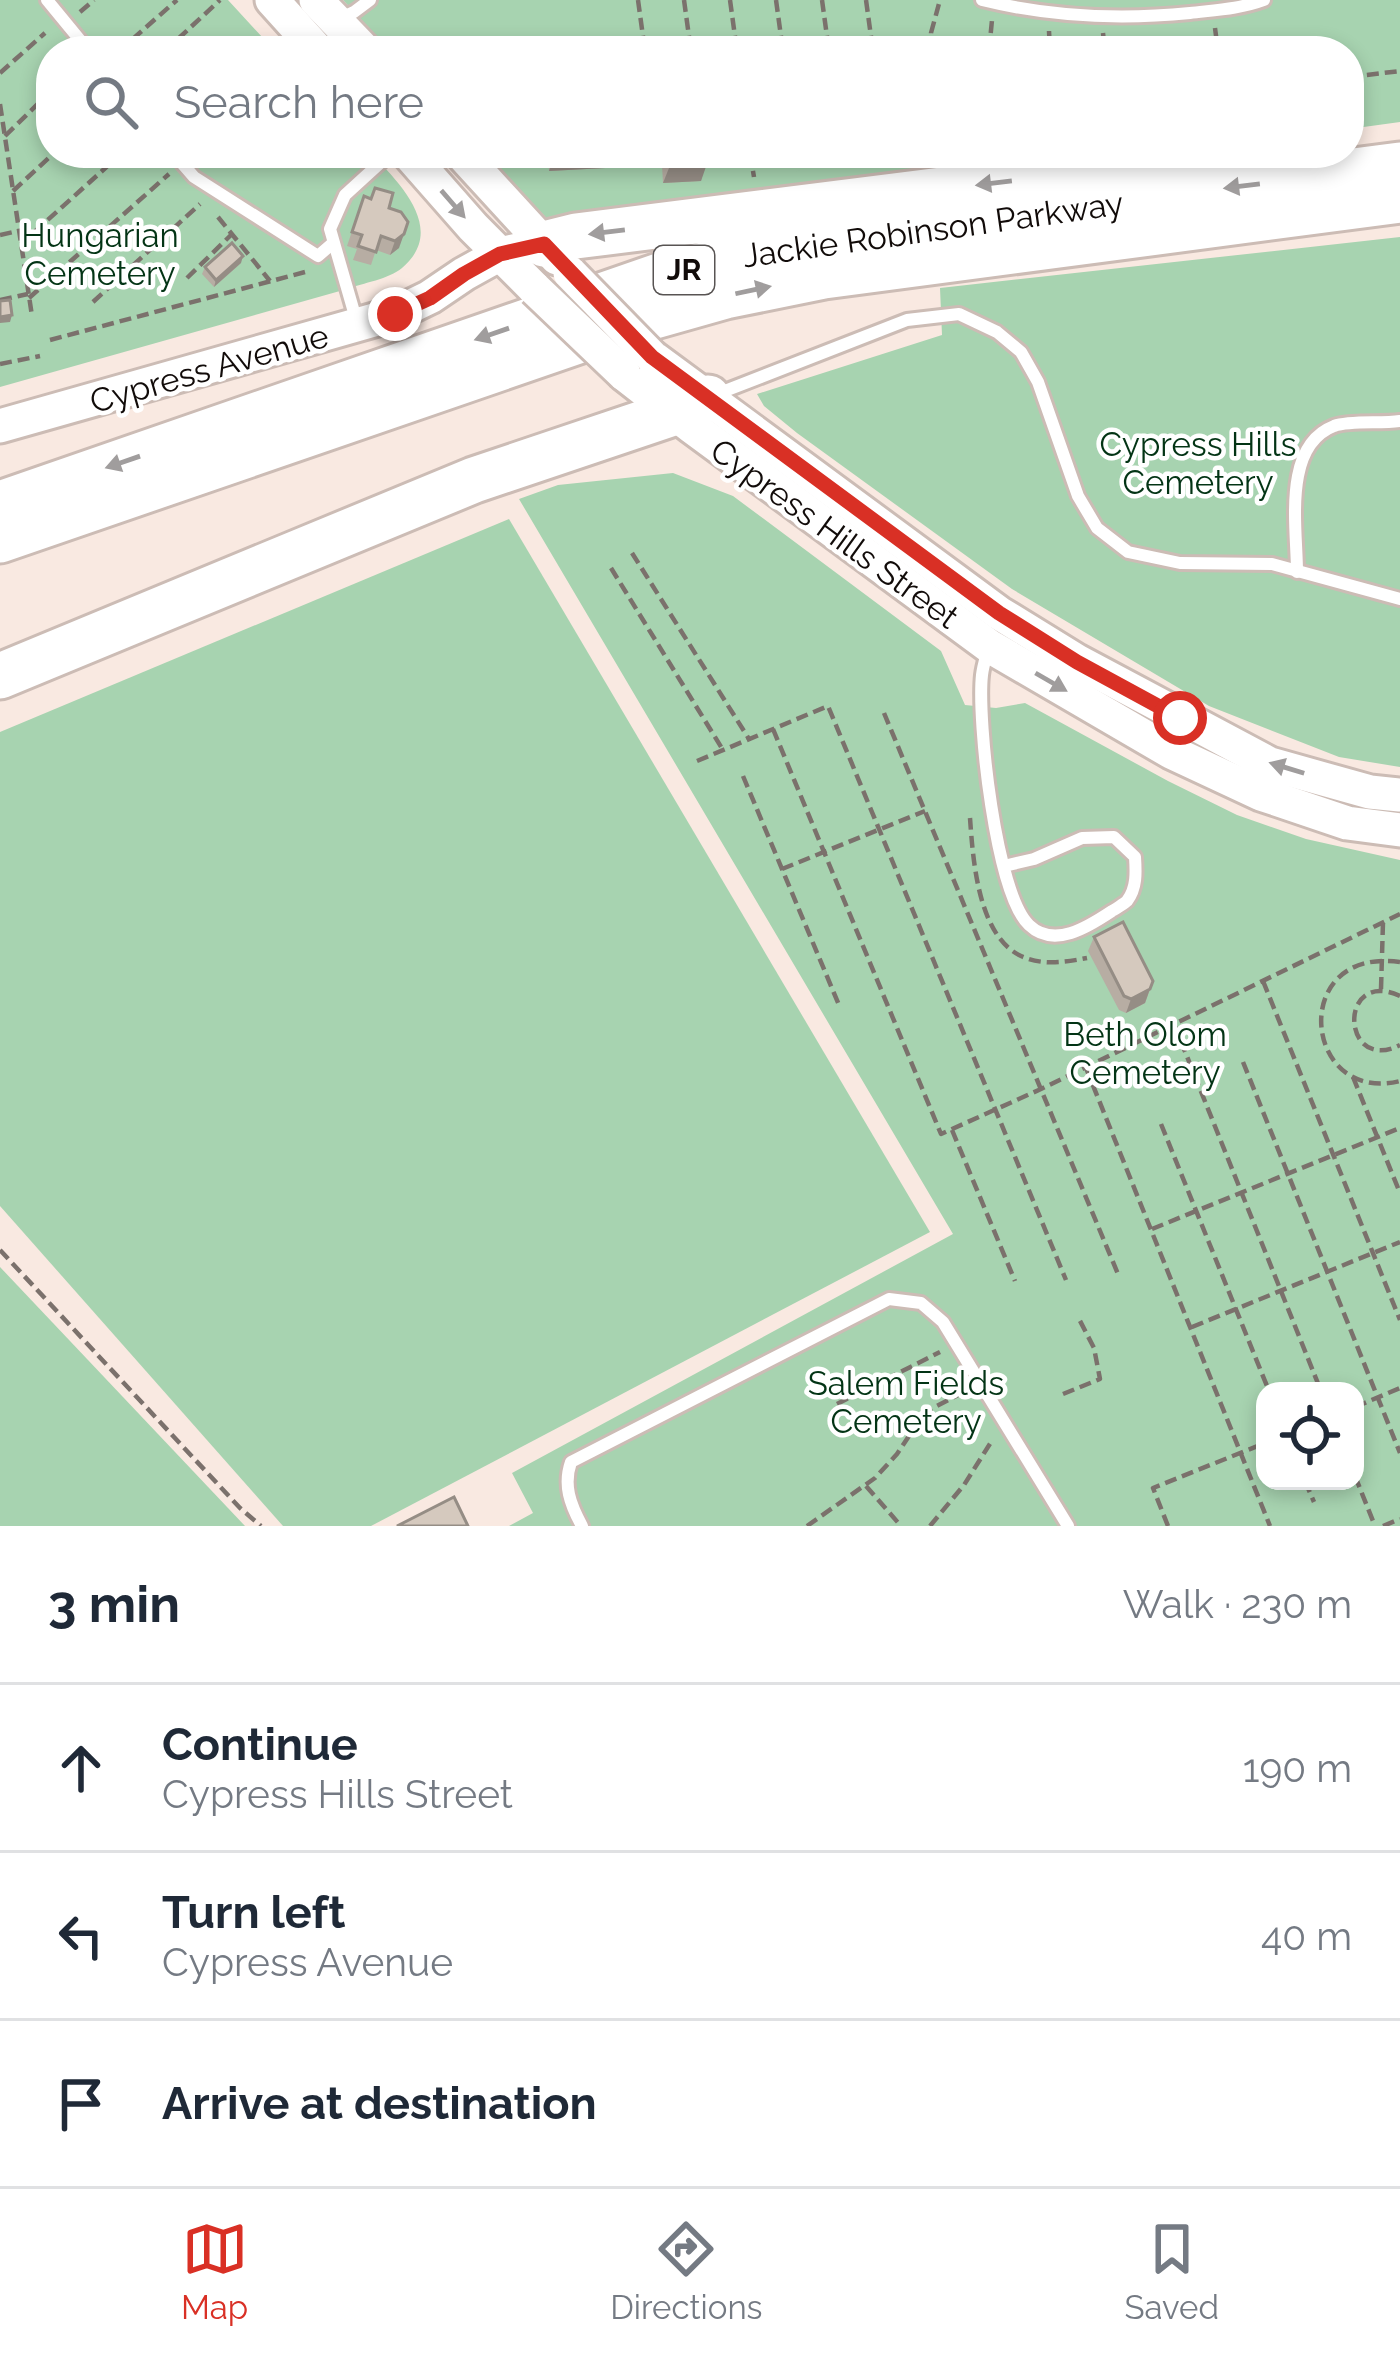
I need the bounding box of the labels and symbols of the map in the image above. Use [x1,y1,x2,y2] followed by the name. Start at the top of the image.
[975,174,1012,193] one-way arrow
[1223,176,1261,195] one-way arrow
[740,183,1126,276] street label: Jackie Robinson Parkway
[439,189,466,219] one-way arrow
[21,216,179,293] park label: Hungarian Cemetery
[588,223,625,242] one-way arrow
[654,246,714,294] road number: JR
[735,279,773,298] one-way arrow
[368,287,422,341] route end
[85,316,333,421] street label: Cypress Avenue
[474,326,510,344] one-way arrow
[1099,425,1297,502] park label: Cypress Hills Cemetery
[703,430,966,636] street label: Cypress Hills Street
[105,454,141,472] one-way arrow
[1034,671,1068,692] one-way arrow
[1153,691,1207,745] route start
[1268,758,1304,776] one-way arrow
[1063,1015,1227,1092] park label: Beth Olom Cemetery
[808,1364,1004,1441] park label: Salem Fields Cemetery

